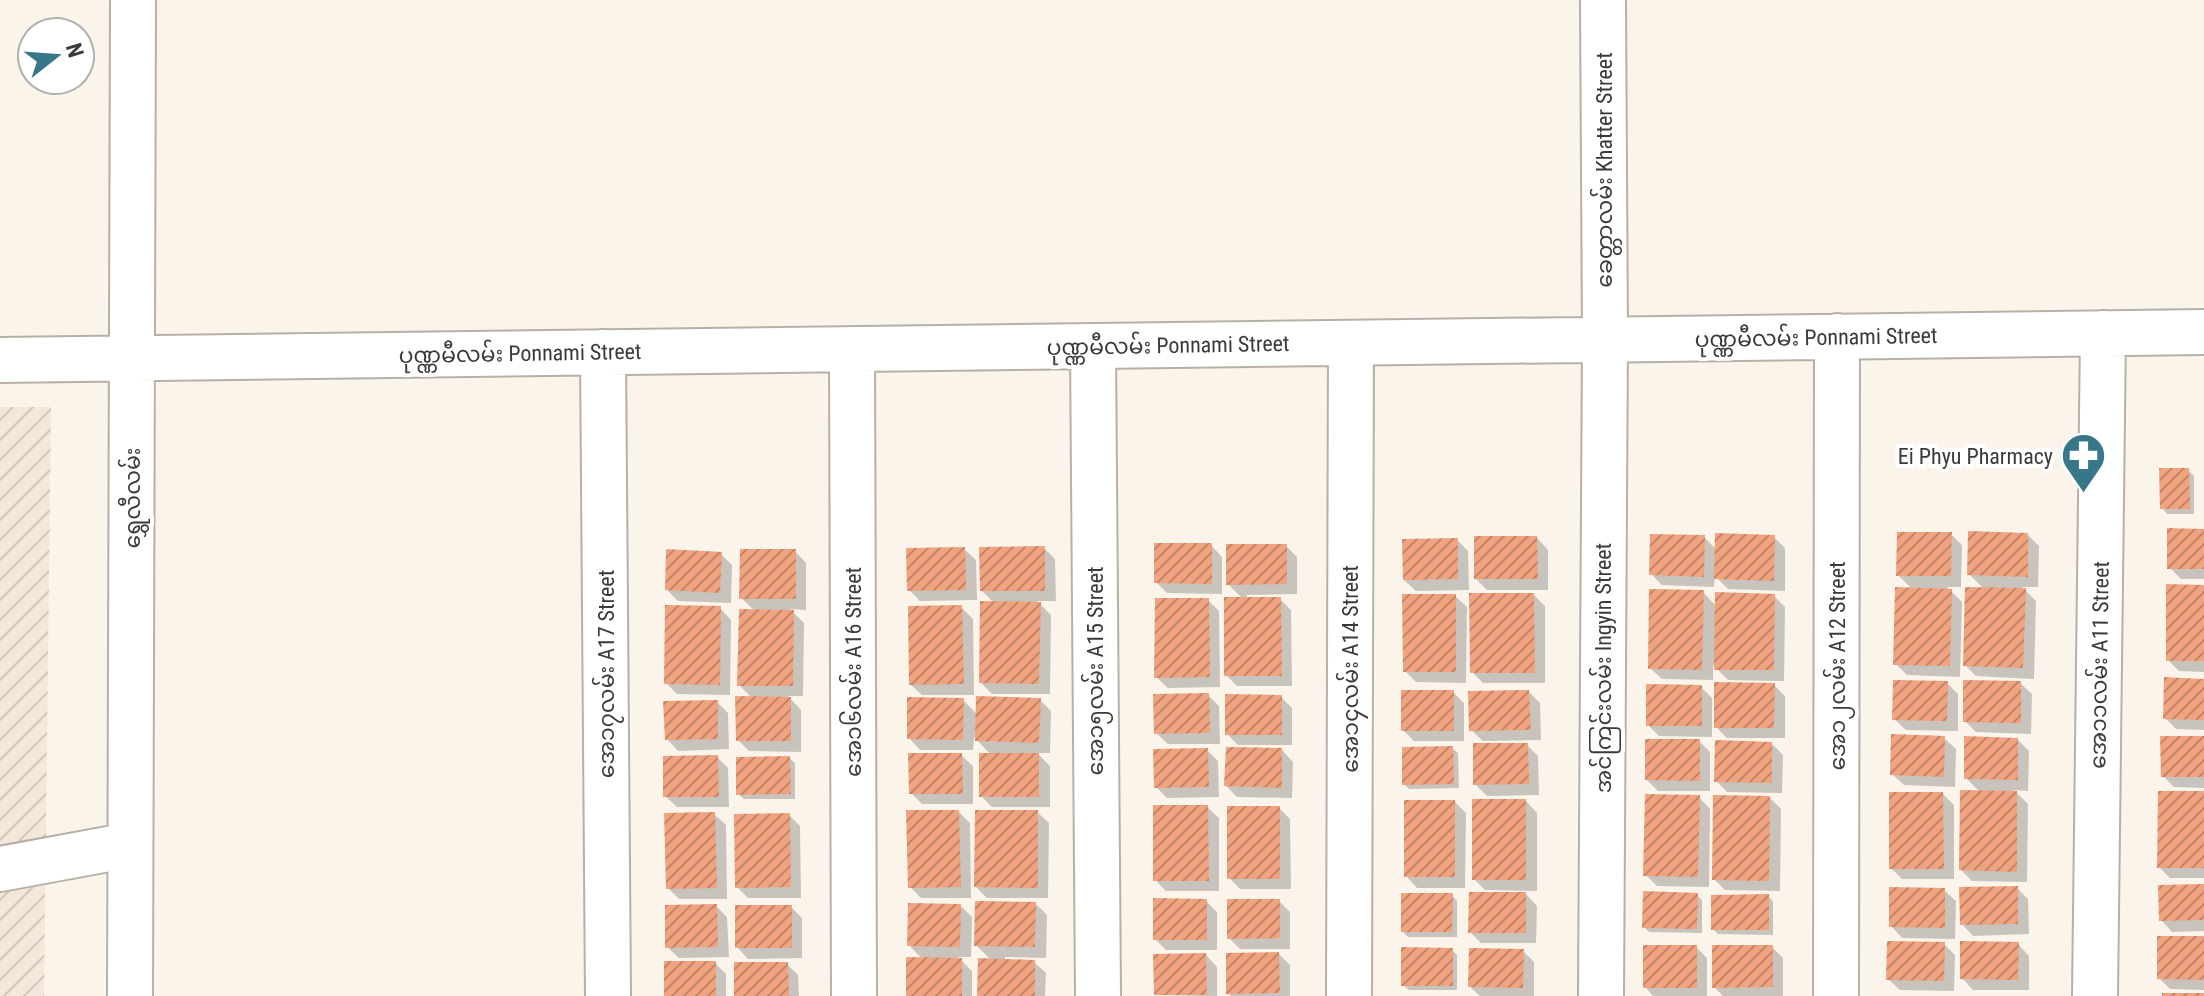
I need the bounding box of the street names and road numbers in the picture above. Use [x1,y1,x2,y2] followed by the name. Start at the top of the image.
[1589,52,1622,288] street label: ခေတ္တာလမ်း Khatter Street
[1694,320,1938,357] street label: ပုဏ္ဏမီလမ်း Ponnami Street
[1046,328,1290,365] street label: ပုဏ္ဏမီလမ်း Ponnami Street
[398,336,642,373] street label: ပုဏ္ဏမီလမ်း Ponnami Street
[117,448,150,548] street label: ရွှေလီလမ်း
[1588,543,1621,793] street label: အင်ကြင်းလမ်း Ingyin Street
[2082,561,2114,769] street label: အေ၁၁လမ်း A11 Street
[1822,562,1855,770] street label: အေ၁၂လမ်း A12 Street
[1335,565,1368,773] street label: အေ၁၄လမ်း A14 Street
[838,567,866,777] street label: အေ၁၆လမ်း A16 Street
[1080,567,1113,775] street label: အေ၁၅လမ်း A15 Street
[591,570,624,778] street label: အေ၁၇လမ်း A17 Street

